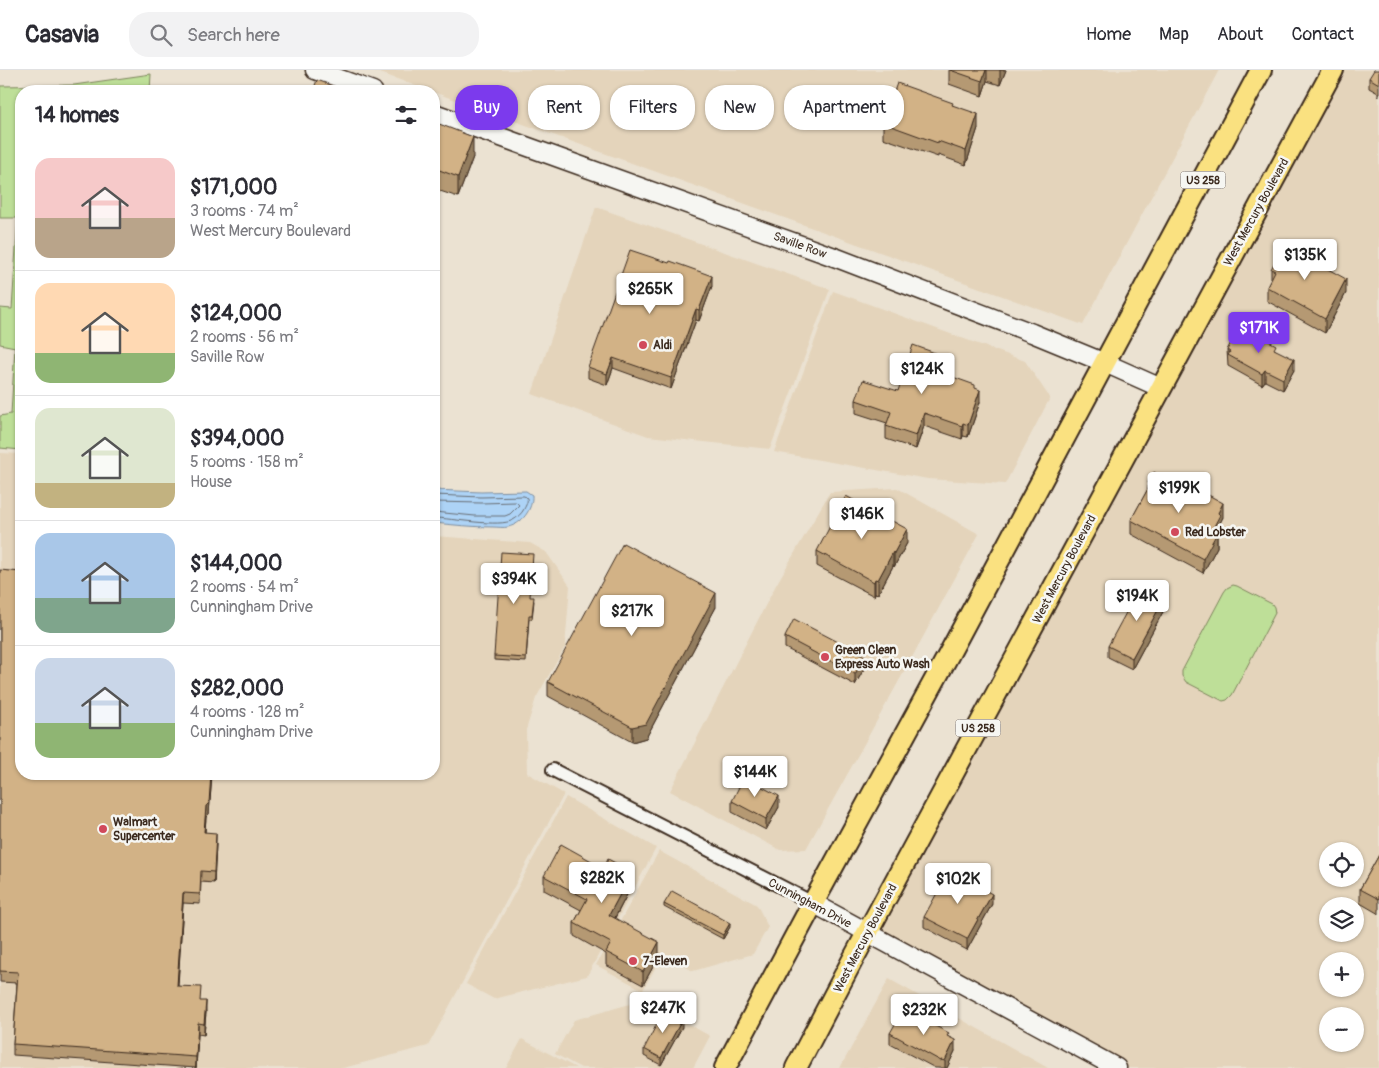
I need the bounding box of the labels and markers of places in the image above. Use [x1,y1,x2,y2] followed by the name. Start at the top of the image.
[1270,238,1340,281] pin: $135K
[615,272,685,315] pin: $265K
[1224,312,1294,354] pin: $171K
[653,338,672,353] place label: Aldi
[637,339,649,351] marker: Aldi
[887,352,957,395] pin: $124K
[1144,472,1214,514] pin: $199K
[827,498,897,540] pin: $146K
[1185,525,1247,540] place label: Red Lobster
[1169,526,1181,538] marker: Red Lobster
[479,562,549,605] pin: $394K
[1102,580,1172,622] pin: $194K
[597,594,667,637] pin: $217K
[835,643,930,672] place label: Green Clean Express Auto Wash
[819,651,831,663] marker: Green Clean Express Auto Wash
[720,756,790,798] pin: $144K
[113,815,176,844] place label: Walmart Supercenter
[97,823,109,835] marker: Walmart Supercenter
[567,862,637,904] pin: $282K
[923,862,993,905] pin: $102K
[643,954,688,969] place label: 7-Eleven
[627,955,639,967] marker: 7-Eleven
[628,992,698,1034] pin: $247K
[889,994,959,1036] pin: $232K

